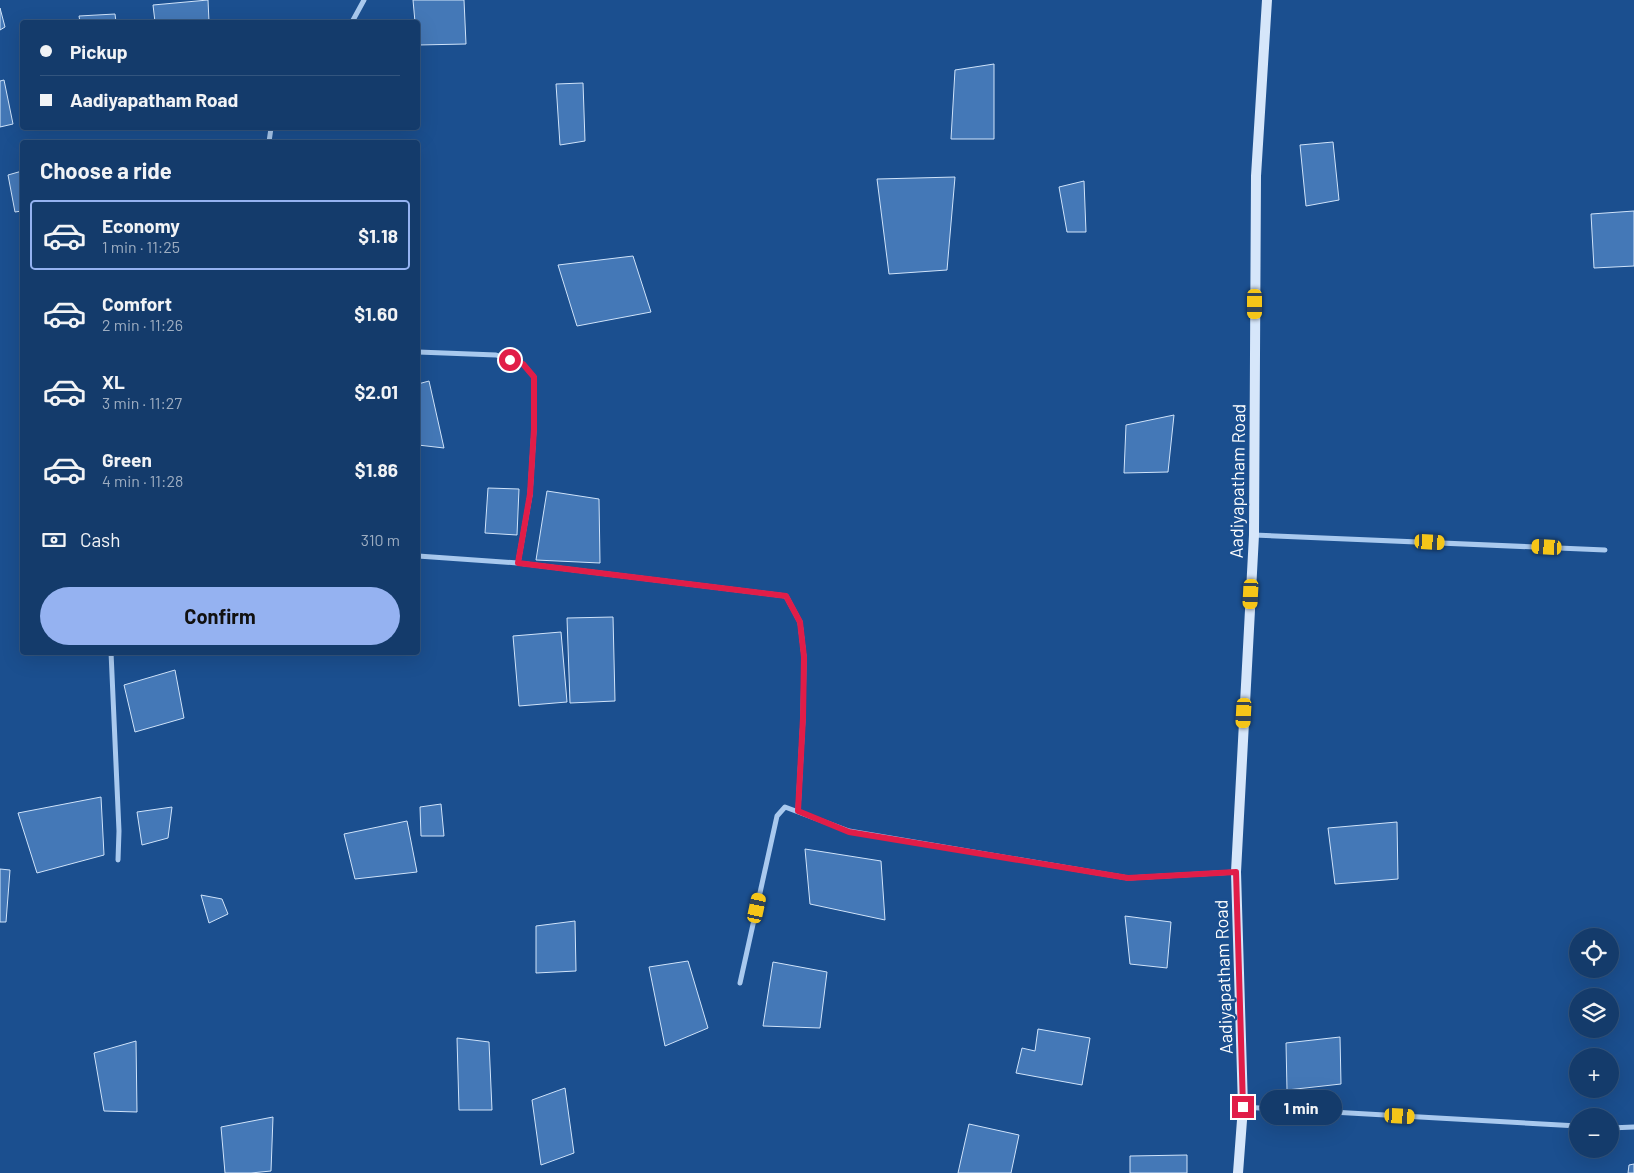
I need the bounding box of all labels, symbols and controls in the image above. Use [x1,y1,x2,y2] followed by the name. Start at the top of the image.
[70,40,128,63] text: Pickup
[70,88,238,111] text: Aadiyapatham Road
[40,157,172,183] text: Choose a ride
[42,213,87,258] icon: car
[102,214,180,237] text: Economy
[358,224,398,247] text: $1.18
[102,237,180,256] text: 1 min · 11:25
[1247,289,1262,319] car
[42,291,87,336] icon: car
[102,292,172,315] text: Comfort
[354,302,398,325] text: $1.60
[102,315,183,334] text: 2 min · 11:26
[499,349,521,371] route start
[42,369,87,414] icon: car
[102,370,125,393] text: XL
[355,380,398,403] text: $2.01
[102,393,182,412] text: 3 min · 11:27
[1225,403,1249,559] street label: Aadiyapatham Road
[42,447,87,492] icon: car
[102,448,152,471] text: Green
[355,458,398,481] text: $1.86
[102,471,183,490] text: 4 min · 11:28
[40,526,68,554] icon: cash
[80,528,121,551] text: Cash
[361,530,400,549] text: 310 m
[1414,534,1445,550] car
[1531,539,1562,555] car
[1242,579,1259,609] car
[40,587,400,645] button: Confirm
[1235,698,1252,728] car
[746,892,767,924] car
[1209,899,1237,1055] street label: Aadiyapatham Road
[1569,928,1619,1158] map controls
[1569,928,1619,978] button: locate
[1569,988,1619,1038] button: layers
[1569,1048,1619,1098] button: +
[1260,1090,1343,1124] callout: 1 min
[1232,1096,1254,1118] route end
[1283,1098,1319,1117] text: 1 min
[1384,1108,1415,1124] car
[1569,1108,1619,1158] button: −

